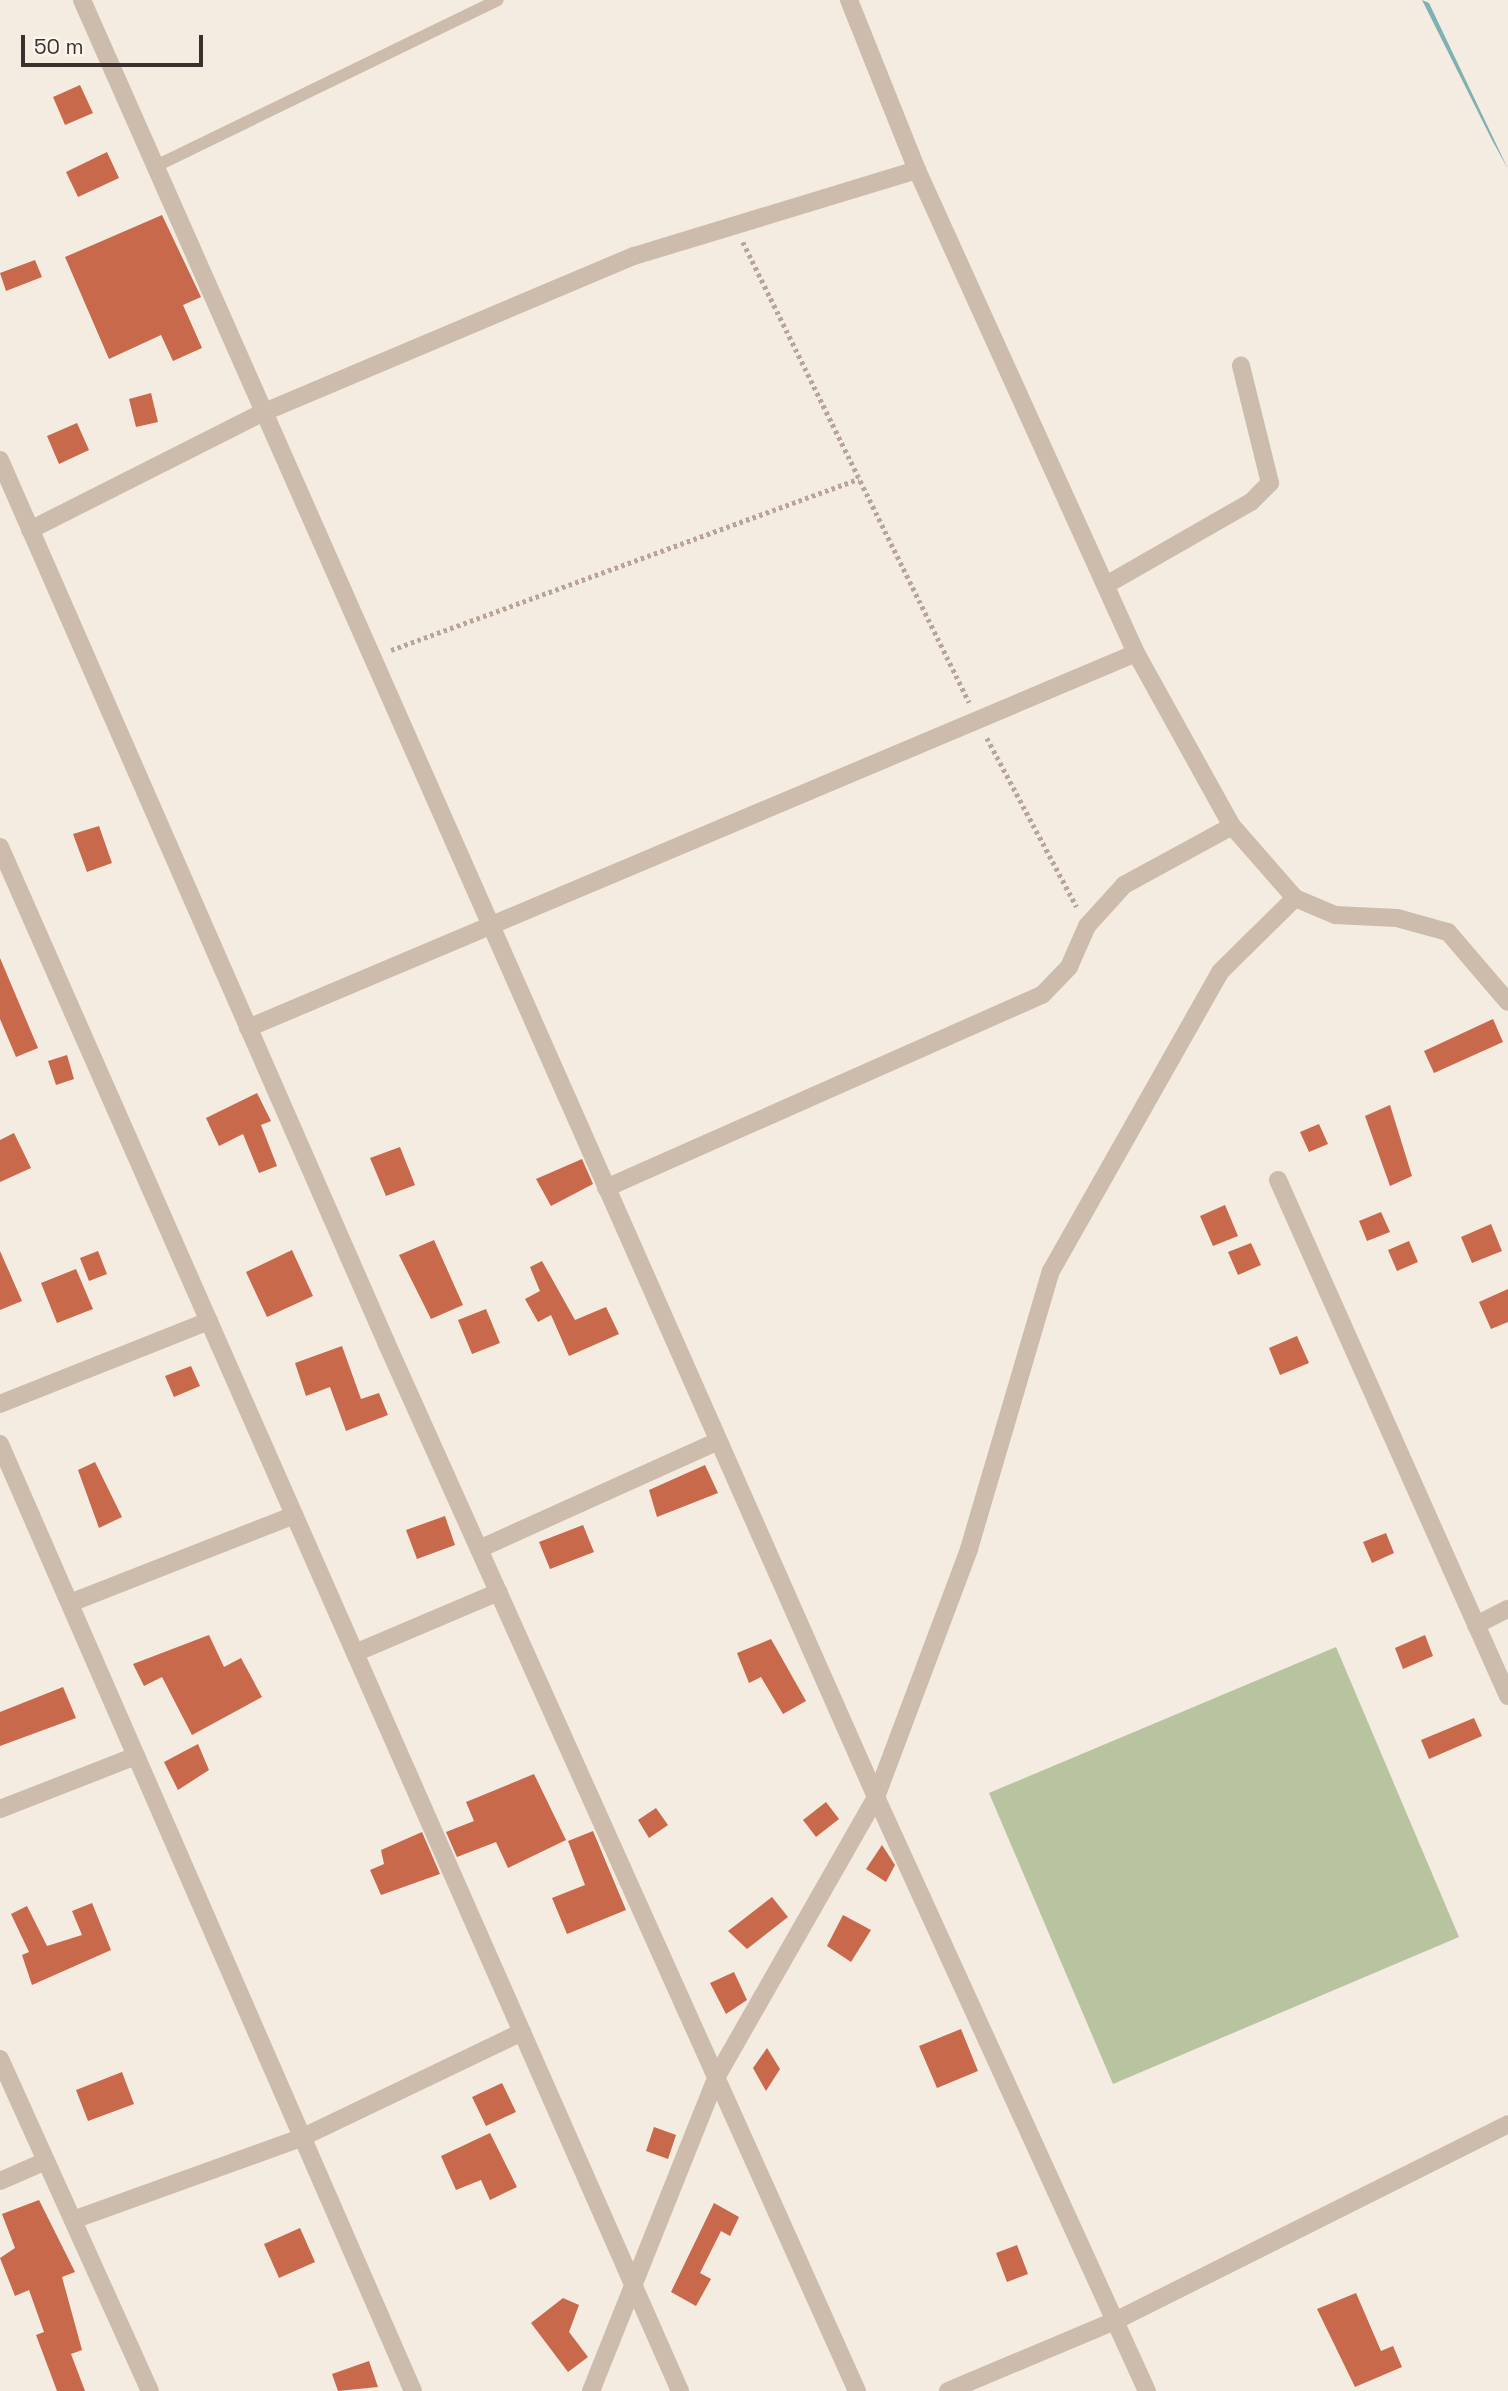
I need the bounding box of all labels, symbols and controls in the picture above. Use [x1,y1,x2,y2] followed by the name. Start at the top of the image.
[24,21,206,65] scale bar
[34,33,84,60] text: 50 m

